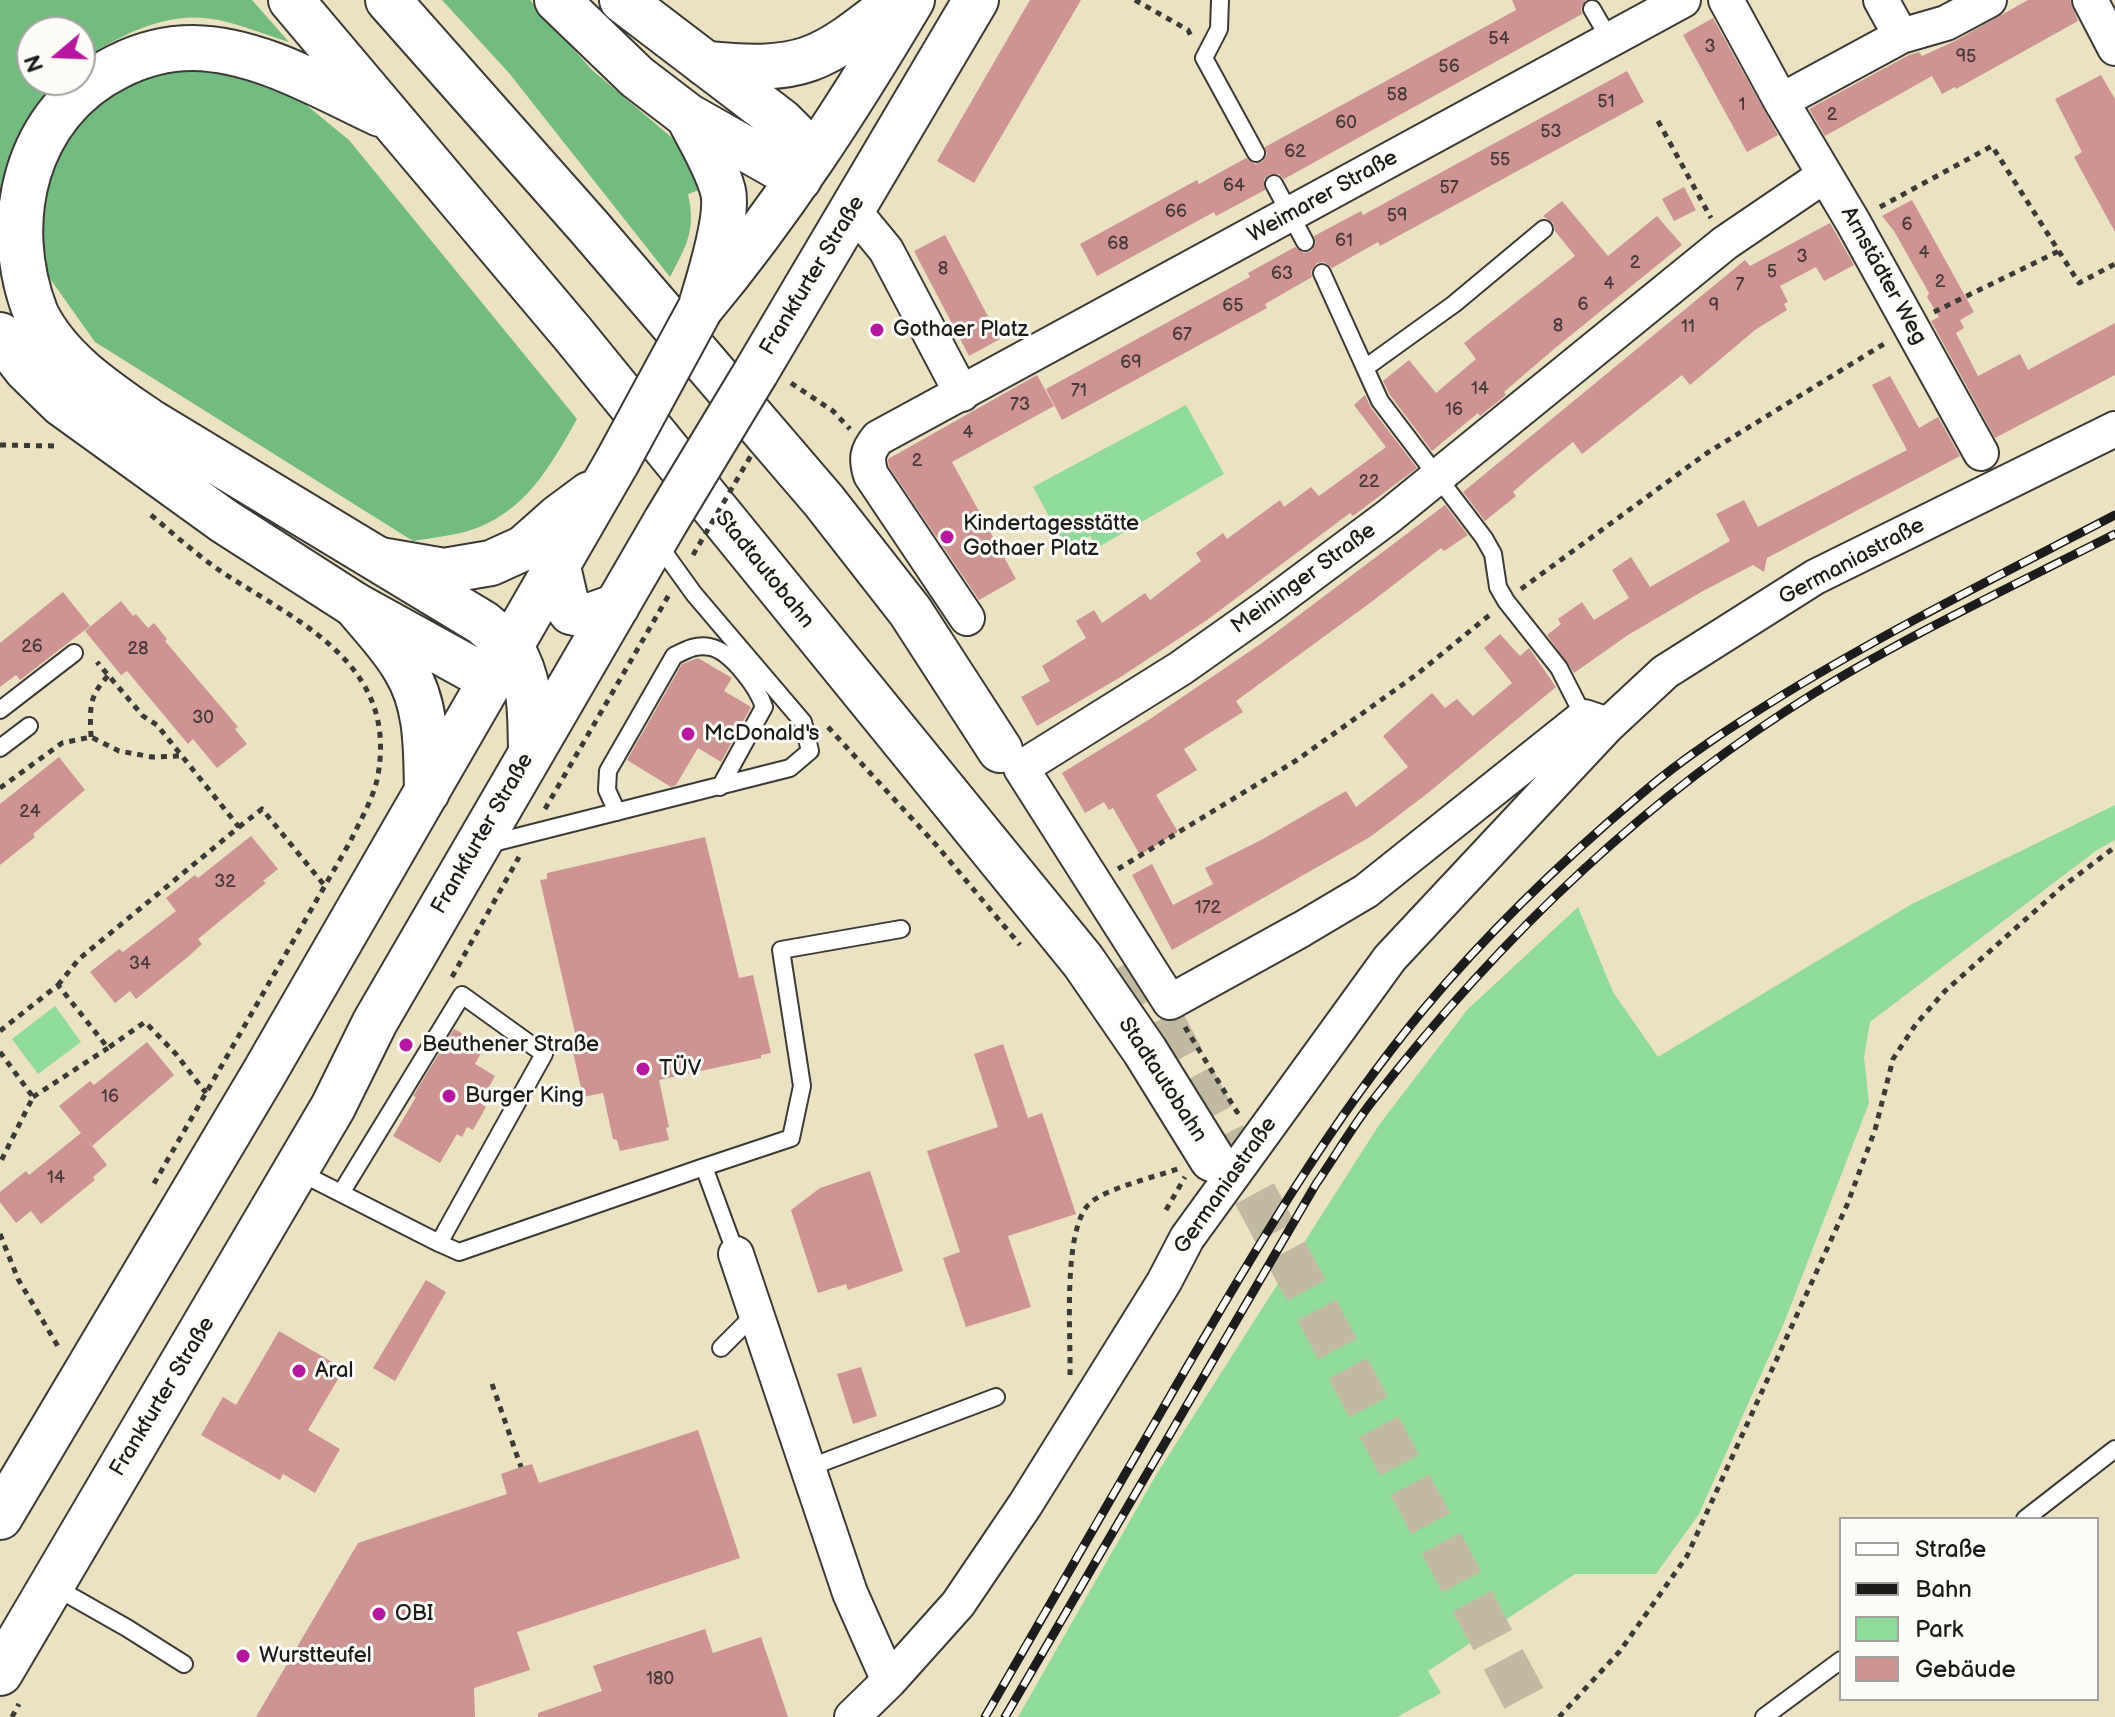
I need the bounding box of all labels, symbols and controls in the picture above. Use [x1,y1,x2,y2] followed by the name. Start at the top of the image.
[16,16,96,96] north arrow
[1488,28,1510,50] house number: 54
[1704,36,1716,58] house number: 3
[1956,46,1976,68] house number: 95
[19,51,50,76] text: N
[1438,56,1460,78] house number: 56
[1387,84,1407,106] house number: 58
[1597,91,1615,113] house number: 51
[1739,94,1745,116] house number: 1
[1827,104,1837,126] house number: 2
[1335,112,1357,134] house number: 60
[1540,121,1562,143] house number: 53
[1284,141,1306,163] house number: 62
[1243,145,1403,249] street label: Weimarer Straße
[1490,149,1510,171] house number: 55
[1223,175,1245,197] house number: 64
[1439,177,1459,199] house number: 57
[755,191,871,361] street label: Frankfurter Straße
[1165,201,1187,223] house number: 66
[1834,203,1932,349] street label: Arnstädter Weg
[1387,205,1407,227] house number: 59
[1902,214,1912,236] house number: 6
[1335,230,1353,252] house number: 61
[1107,233,1129,255] house number: 68
[1919,242,1929,264] house number: 4
[1796,246,1808,268] house number: 3
[1630,252,1640,274] house number: 2
[938,258,948,280] house number: 8
[1767,261,1777,283] house number: 5
[1271,263,1293,285] house number: 63
[1935,271,1945,293] house number: 2
[1604,273,1614,295] house number: 4
[1736,274,1744,296] house number: 7
[1578,294,1588,316] house number: 6
[1222,295,1244,317] house number: 65
[1709,295,1719,317] house number: 9
[1553,315,1563,337] house number: 8
[1681,316,1695,338] house number: 11
[893,317,1028,343] place label: Gothaer Platz
[868,321,886,339] marker: Gothaer Platz
[1172,324,1192,346] house number: 67
[1120,352,1142,374] house number: 69
[1471,378,1489,400] house number: 14
[1071,380,1087,402] house number: 71
[1010,394,1030,416] house number: 73
[1445,399,1463,421] house number: 16
[963,422,973,444] house number: 4
[912,450,922,472] house number: 2
[1358,471,1380,493] house number: 22
[709,506,819,634] street label: Stadtautobahn
[963,511,1139,562] place label: Kindertagesstätte Gothaer Platz
[1775,513,1929,611] street label: Germaniastraße
[1227,518,1381,640] street label: Meininger Straße
[938,528,956,546] marker: Kindertagesstätte Gothaer Platz
[21,636,43,658] house number: 26
[127,638,149,660] house number: 28
[192,707,214,729] house number: 30
[704,721,819,747] place label: McDonald's
[679,725,697,743] marker: McDonald's
[426,749,540,919] street label: Frankfurter Straße
[19,801,41,823] house number: 24
[214,871,236,893] house number: 32
[1195,897,1221,919] house number: 172
[129,953,151,975] house number: 34
[1112,1013,1212,1147] street label: Stadtautobahn
[422,1032,599,1058] place label: Beuthener Straße
[397,1036,415,1054] marker: Beuthener Straße
[659,1056,701,1082] place label: TÜV
[634,1060,652,1078] marker: TÜV
[465,1083,584,1109] place label: Burger King
[101,1086,119,1108] house number: 16
[440,1087,458,1105] marker: Burger King
[1169,1112,1283,1260] street label: Germaniastraße
[47,1167,65,1189] house number: 14
[105,1312,221,1482] street label: Frankfurter Straße
[315,1358,353,1384] place label: Aral
[290,1362,308,1380] marker: Aral
[1839,1517,2099,1701] legend
[1915,1535,1986,1564] text: Straße
[1915,1575,1972,1604] text: Bahn
[395,1601,434,1627] place label: OBI
[370,1605,388,1623] marker: OBI
[1915,1615,1963,1644] text: Park
[259,1643,372,1669] place label: Wurstteufel
[234,1647,252,1665] marker: Wurstteufel
[1915,1655,2016,1684] text: Gebäude
[646,1668,674,1690] house number: 180

